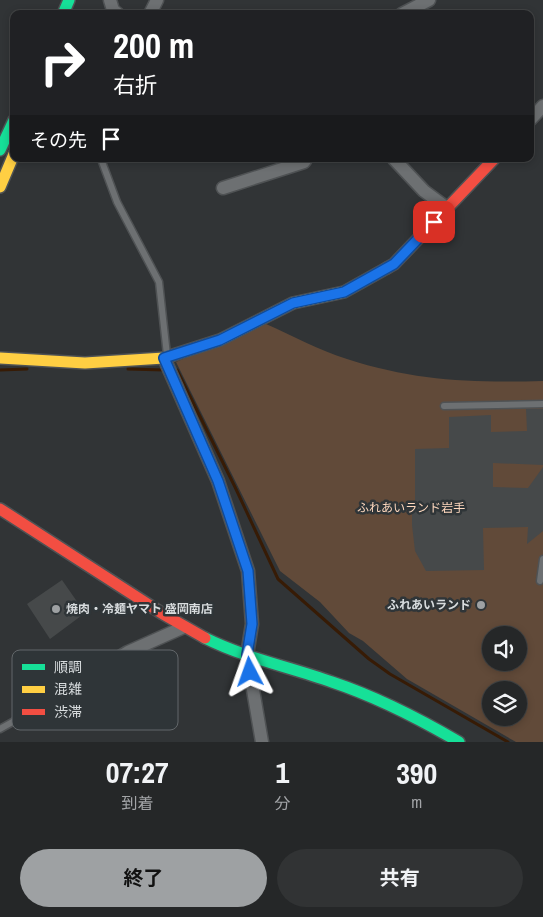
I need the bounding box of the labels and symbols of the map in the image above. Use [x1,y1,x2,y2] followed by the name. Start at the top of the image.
[413,201,455,243] pin
[357,500,465,516] park label: ふれあいランド岩手
[387,597,471,613] place label: ふれあいランド
[475,599,487,611] marker: ふれあいランド
[66,601,213,617] place label: 焼肉・冷麺ヤマト 盛岡南店
[50,603,62,615] marker: 焼肉・冷麺ヤマト 盛岡南店
[223,645,275,697] position arrow
[12,650,178,730] legend
[54,658,82,676] text: 順調
[54,680,82,698] text: 混雑
[54,703,82,721] text: 渋滞

